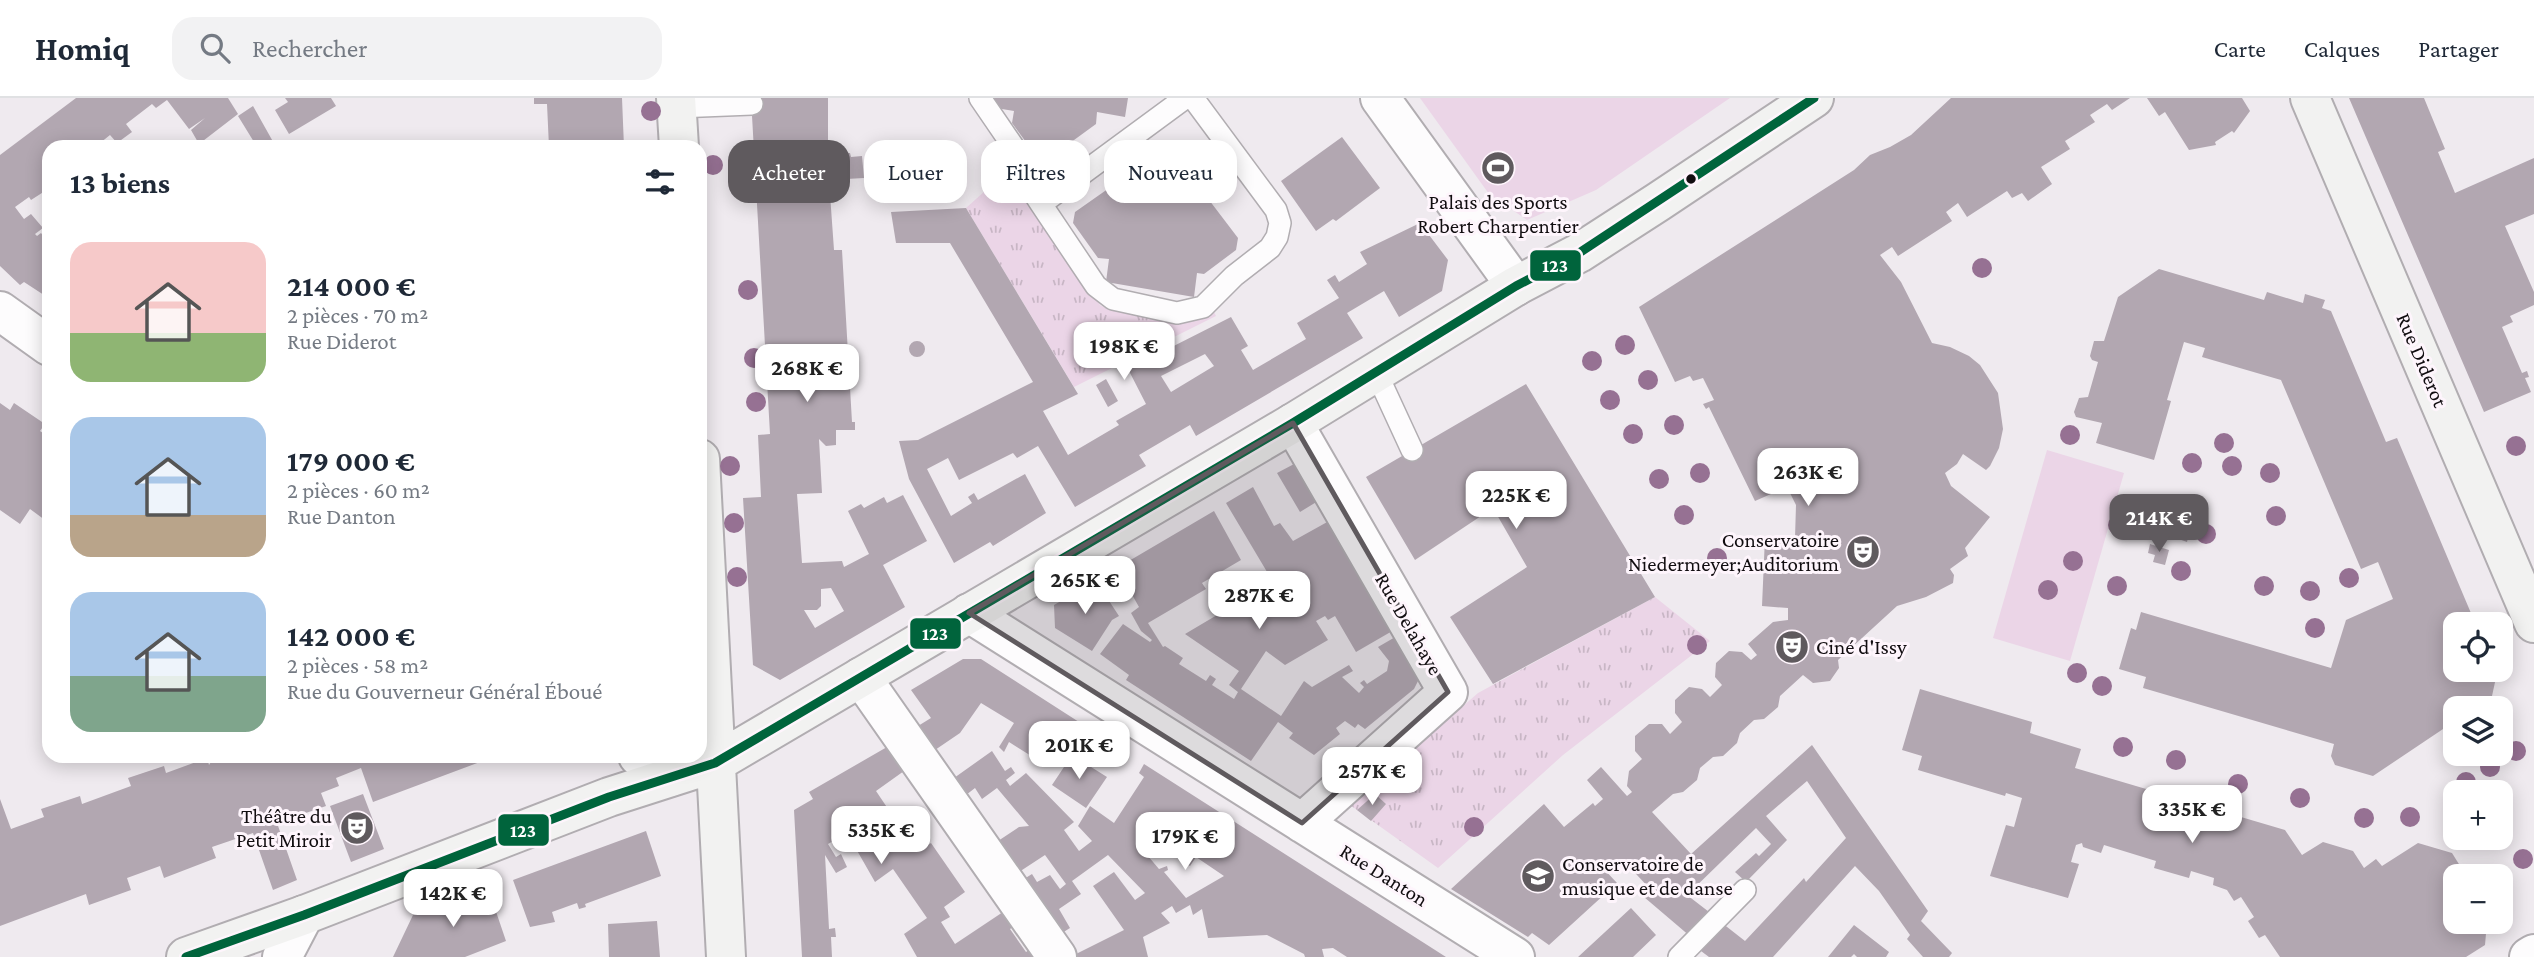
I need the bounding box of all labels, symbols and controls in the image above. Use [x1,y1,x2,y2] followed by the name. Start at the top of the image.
[172,17,662,80] search box
[196,29,234,67] icon: search
[35,30,130,67] text: Homiq
[252,34,368,63] text: Rechercher
[2214,35,2266,62] text: Carte
[2304,35,2380,62] text: Calques
[2418,35,2499,62] text: Partager
[728,140,850,203] chip: Acheter
[864,140,967,203] chip: Louer
[981,140,1090,203] chip: Filtres
[1104,140,1237,203] chip: Nouveau
[1479,149,1517,187] sports icon: Palais des Sports Robert Charpentier
[641,163,679,201] icon: filters
[70,166,170,199] text: 13 biens
[1684,172,1698,186] unlabelled marker
[1417,190,1579,238] place label: Palais des Sports Robert Charpentier
[1529,249,1582,282] line badge: 123
[1542,255,1568,276] text: 123
[287,269,416,302] text: 214 000 €
[126,270,210,354] icon: home
[287,302,428,328] text: 2 pièces · 70 m²
[2391,309,2453,412] street label: Rue Diderot
[1067,322,1181,382] pin: 198K €
[287,328,396,354] text: Rue Diderot
[1090,332,1158,358] text: 198K €
[750,344,864,404] pin: 268K €
[771,354,843,380] text: 268K €
[287,444,415,477] text: 179 000 €
[126,445,210,529] icon: home
[1751,448,1865,508] pin: 263K €
[1773,458,1843,484] text: 263K €
[1459,472,1573,531] pin: 225K €
[287,477,430,503] text: 2 pièces · 60 m²
[1482,481,1550,507] text: 225K €
[2102,494,2216,554] pin: 214K €
[287,503,396,529] text: Rue Danton
[2126,504,2192,530] text: 214K €
[1628,528,1839,576] place label: Conservatoire Niedermeyer;Auditorium
[1844,533,1882,571] theatre icon: Conservatoire Niedermeyer;Auditorium
[1028,556,1142,616] pin: 265K €
[1050,566,1120,592] text: 265K €
[1370,569,1448,679] street label: Rue Delahaye
[1202,572,1316,631] pin: 287K €
[1224,581,1294,607] text: 287K €
[2443,612,2513,934] map controls
[2443,612,2513,682] button: locate
[909,617,962,650] line badge: 123
[287,619,415,652] text: 142 000 €
[126,620,210,704] icon: home
[922,623,948,644] text: 123
[1773,628,1811,666] theatre icon: Ciné d'Issy
[1816,635,1907,659] place label: Ciné d'Issy
[287,652,428,678] text: 2 pièces · 58 m²
[287,678,602,704] text: Rue du Gouverneur Général Éboué
[2443,696,2513,766] button: layers
[1022,722,1136,781] pin: 201K €
[1045,731,1113,757] text: 201K €
[1315,748,1429,807] pin: 257K €
[1338,757,1406,783] text: 257K €
[2443,780,2513,850] button: +
[2135,786,2249,845] pin: 335K €
[2158,795,2226,821] text: 335K €
[236,804,333,852] place label: Théâtre du Petit Miroir
[824,806,938,866] pin: 535K €
[338,809,376,847] theatre icon: Théâtre du Petit Miroir
[1128,812,1242,872] pin: 179K €
[497,813,550,847] line badge: 123
[847,816,915,842] text: 535K €
[510,820,536,841] text: 123
[1152,822,1218,848] text: 179K €
[1336,839,1432,911] street label: Rue Danton
[1562,852,1733,900] place label: Conservatoire de musique et de danse
[1519,857,1557,895] school or university icon: Conservatoire de musique et de danse
[2443,864,2513,934] button: −
[396,870,510,929] pin: 142K €
[420,879,486,905] text: 142K €

